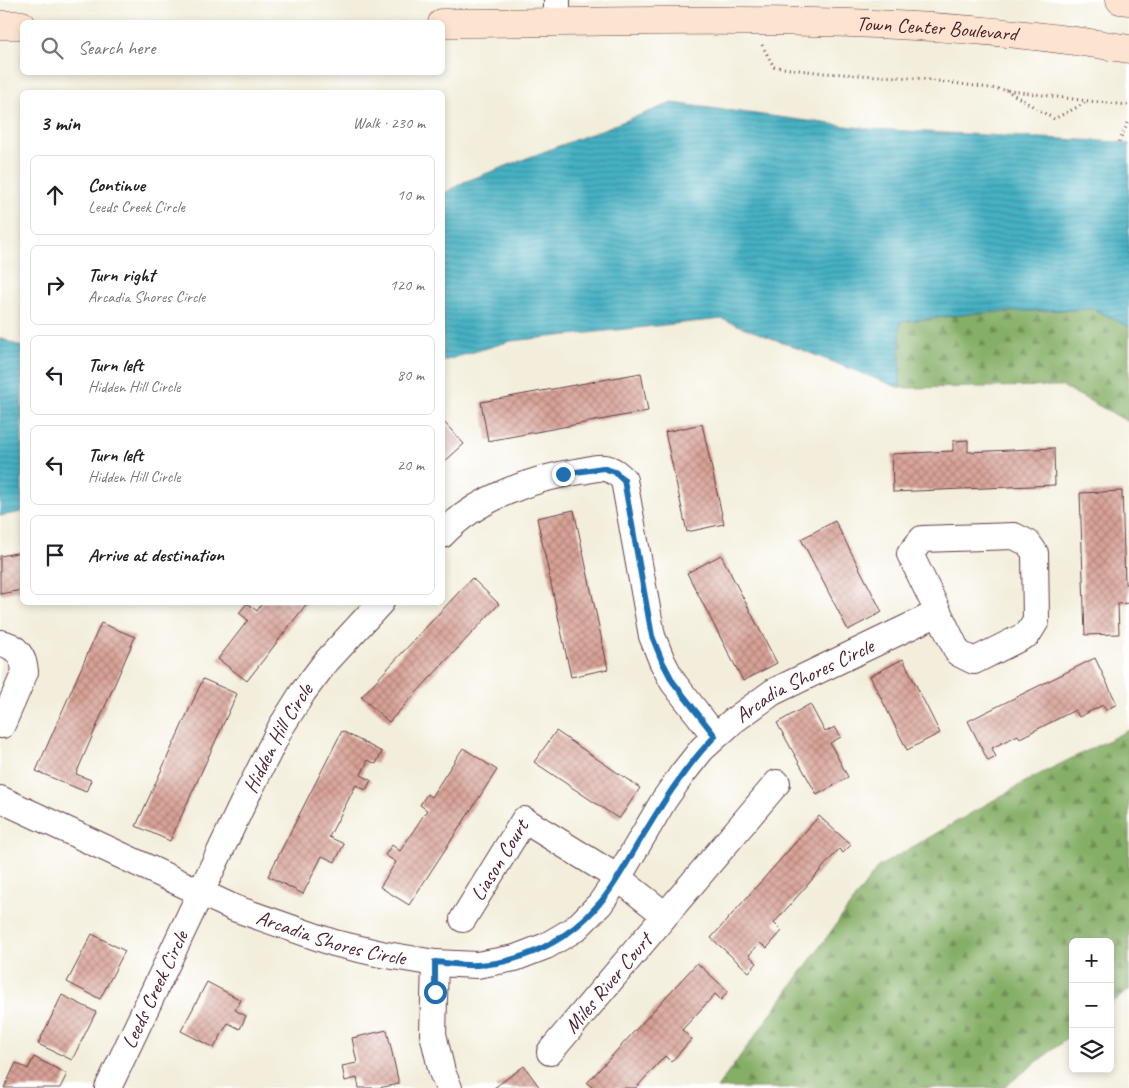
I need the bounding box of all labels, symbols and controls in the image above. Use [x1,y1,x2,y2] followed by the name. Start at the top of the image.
[856,10,1021,47] street label: Town Center Boulevard
[20,20,445,75] search box
[38,34,66,62] icon: search
[78,36,155,60] text: Search here
[40,110,80,136] text: 3 min
[353,113,425,133] text: Walk · 230 m
[88,173,145,197] text: Continue
[41,181,69,209] icon: ahead
[397,185,424,205] text: 10 m
[88,197,185,217] text: Leeds Creek Circle
[88,263,155,287] text: Turn right
[41,271,69,299] icon: right
[390,275,424,295] text: 120 m
[88,287,205,307] text: Arcadia Shores Circle
[88,353,143,377] text: Turn left
[41,361,69,389] icon: left
[397,365,424,385] text: 80 m
[88,377,180,397] text: Hidden Hill Circle
[88,443,143,467] text: Turn left
[41,451,69,479] icon: left
[397,455,424,475] text: 20 m
[552,463,575,486] route end
[88,467,180,487] text: Hidden Hill Circle
[41,541,69,569] icon: arrive
[88,543,224,567] text: Arrive at destination
[730,632,880,728] street label: Arcadia Shores Circle
[237,677,319,797] street label: Hidden Hill Circle
[464,813,535,906] street label: Liason Court
[253,904,410,971] street label: Arcadia Shores Circle
[116,925,194,1052] street label: Leeds Creek Circle
[559,926,659,1038] street label: Miles River Court
[1069,938,1114,1073] map controls
[1069,938,1114,983] button: +
[424,981,447,1004] route start
[1069,983,1114,1028] button: −
[1069,1028,1114,1073] button: layers

